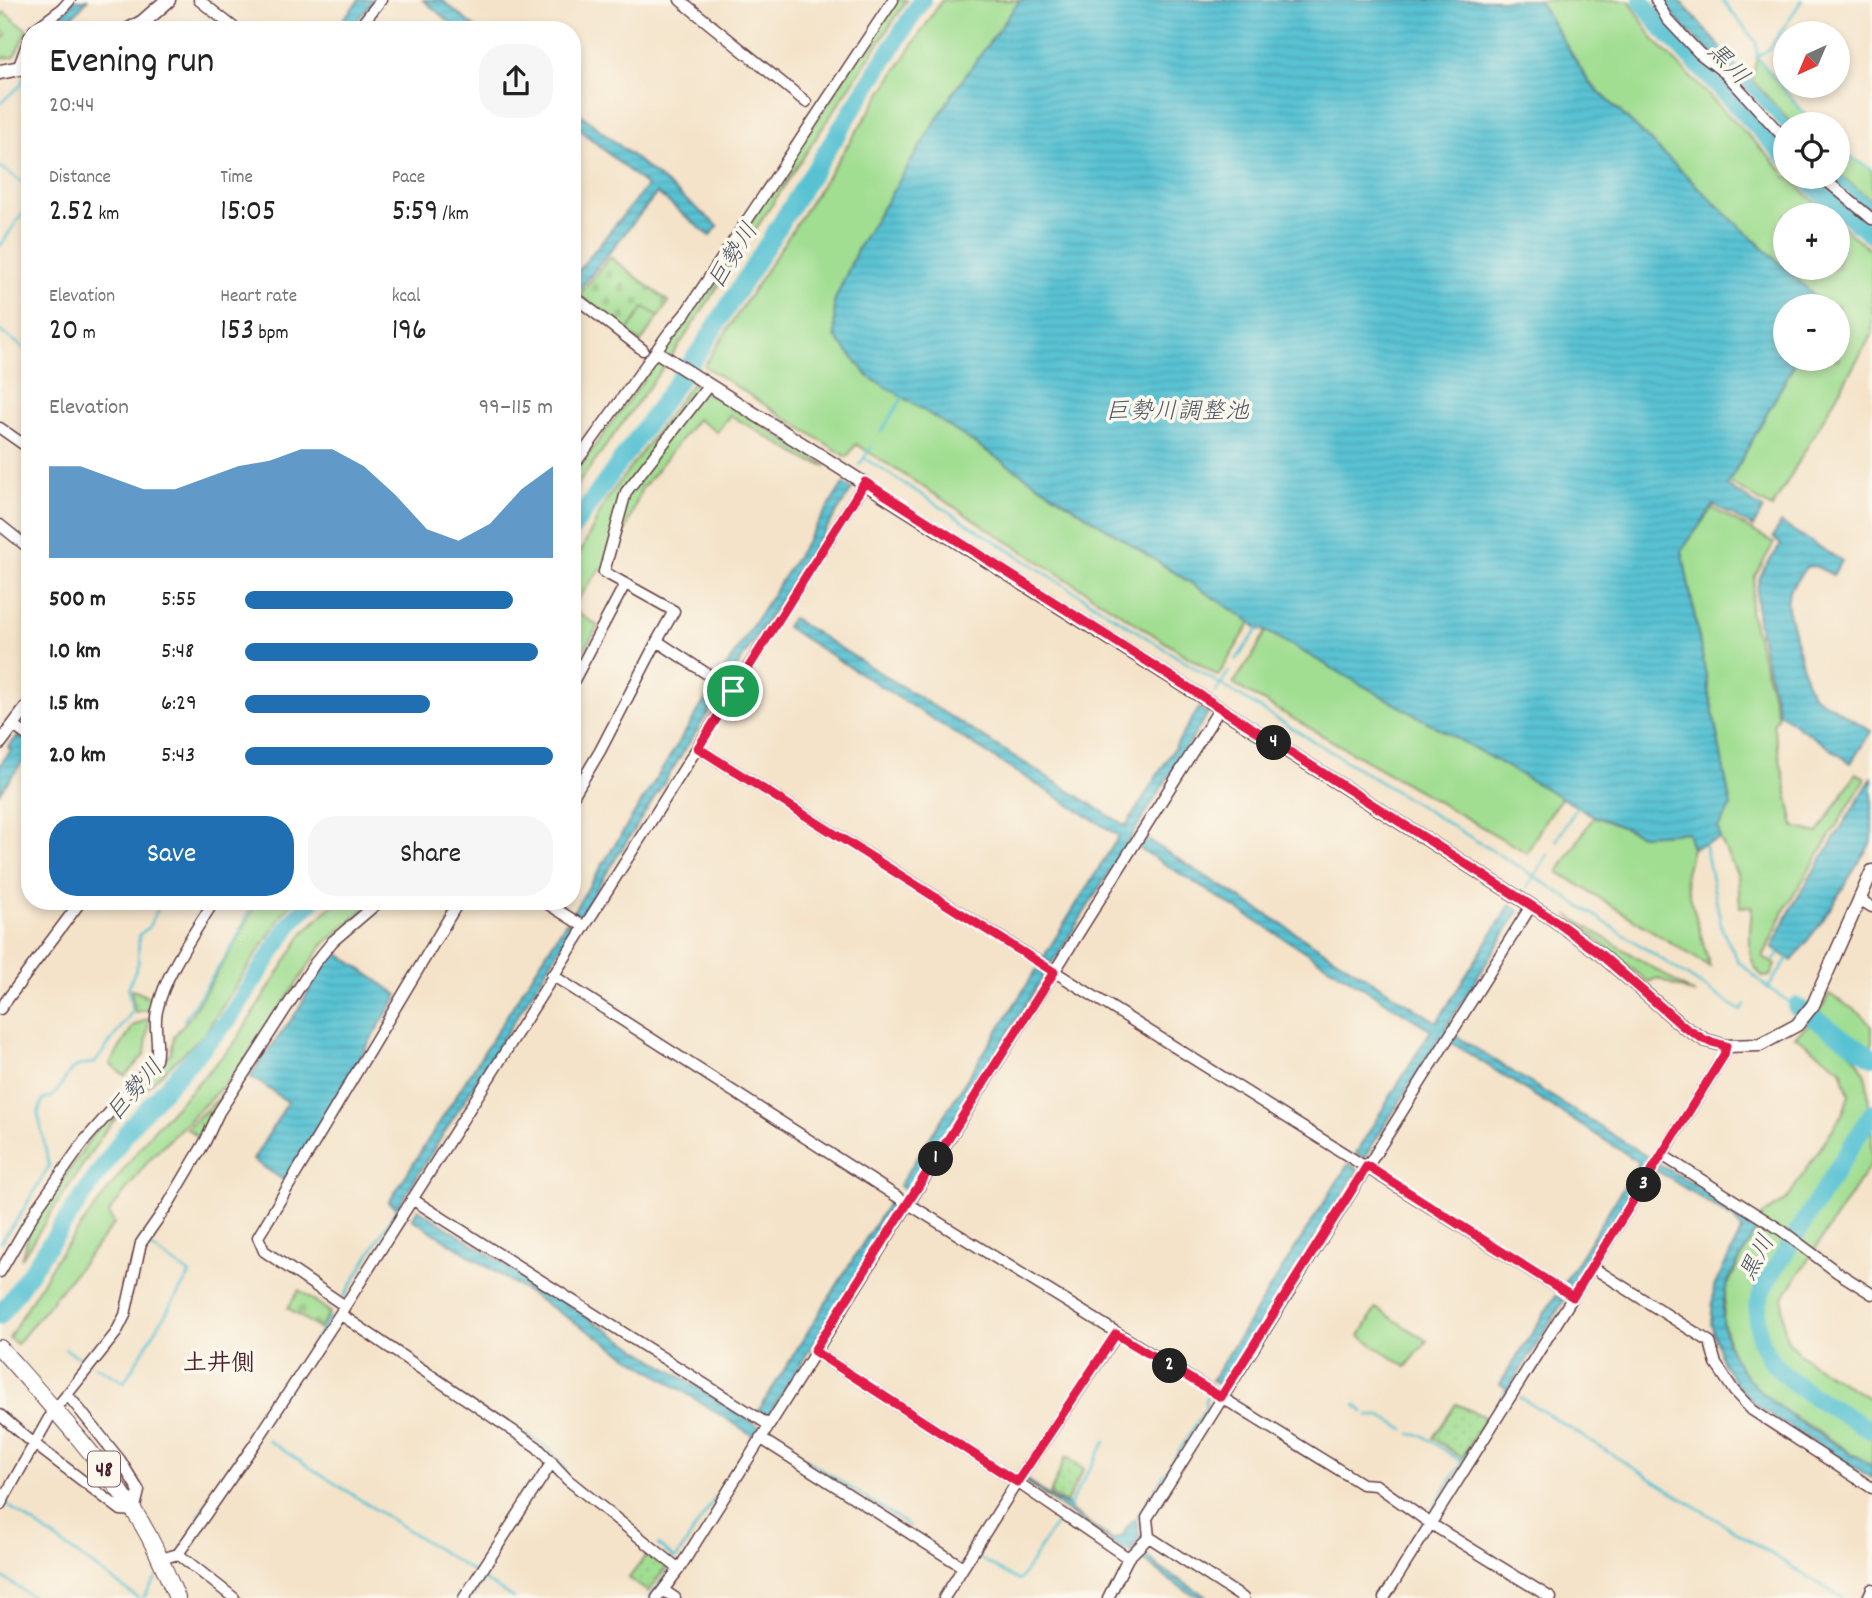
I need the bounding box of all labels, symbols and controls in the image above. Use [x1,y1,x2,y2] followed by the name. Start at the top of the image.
[1773,21,1850,98] north arrow
[1773,21,1850,371] map controls
[49,36,214,91] text: Evening run
[1698,36,1756,94] water label: 黒川
[479,44,553,118] button: share
[49,90,95,123] text: 20:44
[1773,112,1850,189] button: locate
[49,165,111,192] text: Distance
[220,165,253,192] text: Time
[392,165,425,192] text: Pace
[49,192,94,235] text: 2.52
[220,192,276,235] text: 15:05
[392,192,438,235] text: 5:59
[94,202,119,229] text: km
[438,202,469,229] text: /km
[1773,203,1850,280] button: +
[701,217,768,296] water label: 巨勢川
[49,284,115,311] text: Elevation
[220,284,297,311] text: Heart rate
[392,284,421,311] text: kcal
[1773,294,1850,371] button: −
[49,311,78,354] text: 20
[220,311,254,354] text: 153
[392,311,427,354] text: 196
[78,321,96,348] text: m
[254,321,289,348] text: bpm
[49,392,129,425] text: Elevation
[479,392,553,425] text: 99–115 m
[1105,396,1250,430] water label: 巨勢川調整池
[49,584,106,617] text: 500 m
[161,584,197,617] text: 5:55
[49,636,101,669] text: 1.0 km
[161,636,194,669] text: 5:48
[703,661,763,721] pin
[714,672,752,710] icon: arrive
[49,688,99,721] text: 1.5 km
[161,688,197,721] text: 6:29
[1256,726,1292,760] pin: 4
[1270,729,1277,756] text: 4
[49,740,106,773] text: 2.0 km
[161,740,195,773] text: 5:43
[49,816,294,896] button: Save
[308,816,553,896] button: Share
[100,1053,173,1129] water label: 巨勢川
[918,1142,954,1176] pin: 1
[933,1145,938,1172] text: 1
[1626,1168,1662,1202] pin: 3
[1639,1171,1648,1198] text: 3
[1732,1229,1785,1288] water label: 黒川
[183,1348,255,1382] district label: 土井側
[1152,1348,1188,1384] pin: 2
[1165,1352,1174,1379] text: 2
[88,1452,120,1486] road number: 48

